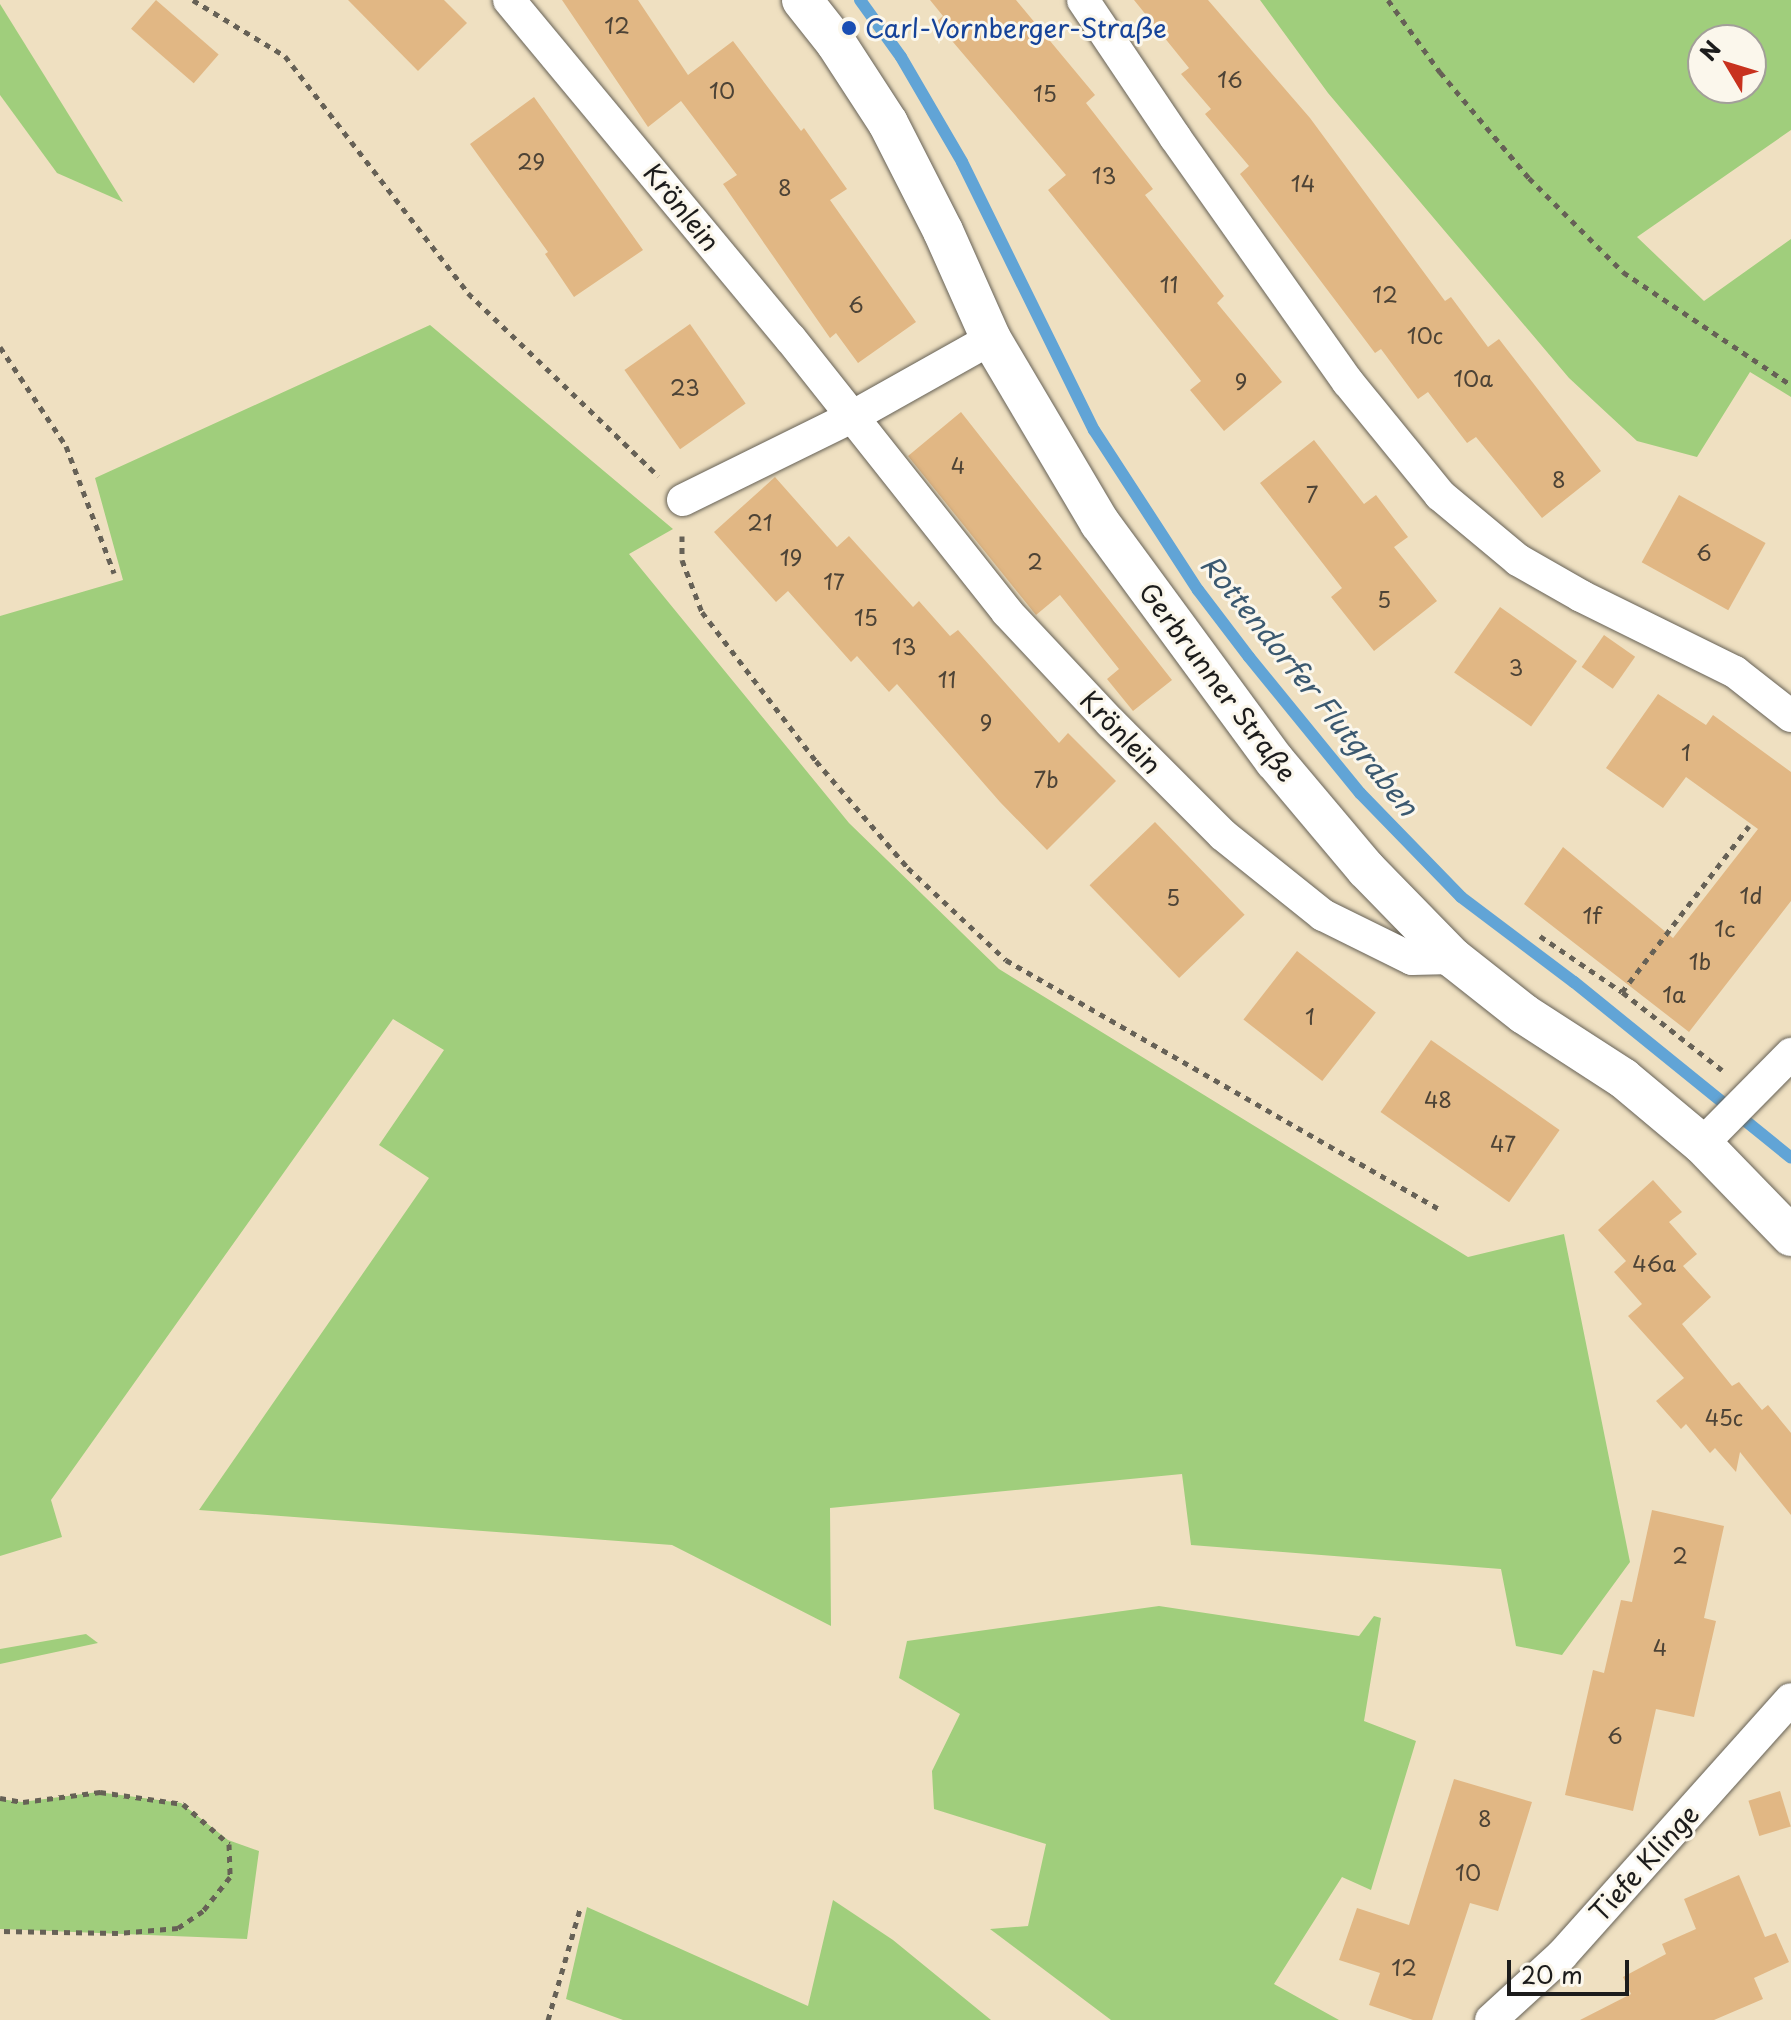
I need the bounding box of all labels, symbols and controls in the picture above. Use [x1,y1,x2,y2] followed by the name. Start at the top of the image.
[604,12,630,38] house number: 12
[865,12,1167,44] place label: Carl-Vornberger-Straße
[840,19,858,37] marker: Carl-Vornberger-Straße
[1687,24,1767,104] north arrow
[1691,33,1728,67] text: N
[1217,66,1243,92] house number: 16
[709,77,735,103] house number: 10
[1033,80,1057,106] house number: 15
[517,148,545,174] house number: 29
[637,157,727,257] street label: Krönlein
[1092,162,1116,188] house number: 13
[1291,170,1315,196] house number: 14
[778,174,792,200] house number: 8
[1160,271,1178,297] house number: 11
[1372,281,1398,307] house number: 12
[848,291,864,317] house number: 6
[1407,322,1443,348] house number: 10c
[1453,365,1493,391] house number: 10a
[1235,368,1247,394] house number: 9
[670,374,700,400] house number: 23
[951,452,965,478] house number: 4
[1552,466,1566,492] house number: 8
[1306,481,1318,507] house number: 7
[747,509,773,535] house number: 21
[1696,539,1712,565] house number: 6
[780,544,802,570] house number: 19
[1027,548,1043,574] house number: 2
[1194,548,1426,822] water label: Rottendorfer Flutgraben
[823,568,845,594] house number: 17
[1133,576,1303,788] street label: Gerbrunner Straße
[1377,586,1391,612] house number: 5
[854,604,878,630] house number: 15
[892,633,916,659] house number: 13
[1509,654,1523,680] house number: 3
[938,666,956,692] house number: 11
[1074,684,1168,780] street label: Krönlein
[980,709,992,735] house number: 9
[1681,739,1691,765] house number: 1
[1033,766,1059,792] house number: 7b
[1740,882,1762,908] house number: 1d
[1166,884,1180,910] house number: 5
[1583,902,1601,928] house number: 1f
[1714,915,1736,941] house number: 1c
[1689,948,1711,974] house number: 1b
[1662,981,1686,1007] house number: 1a
[1305,1003,1315,1029] house number: 1
[1424,1086,1452,1112] house number: 48
[1490,1130,1516,1156] house number: 47
[1632,1250,1676,1276] house number: 46a
[1705,1404,1743,1430] house number: 45c
[1672,1542,1688,1568] house number: 2
[1653,1634,1667,1660] house number: 4
[1607,1722,1623,1748] house number: 6
[1583,1798,1705,1928] street label: Tiefe Klinge
[1478,1805,1492,1831] house number: 8
[1455,1859,1481,1885] house number: 10
[1511,1944,1633,1994] scale bar
[1391,1954,1417,1980] house number: 12
[1521,1956,1583,1992] text: 20 m

